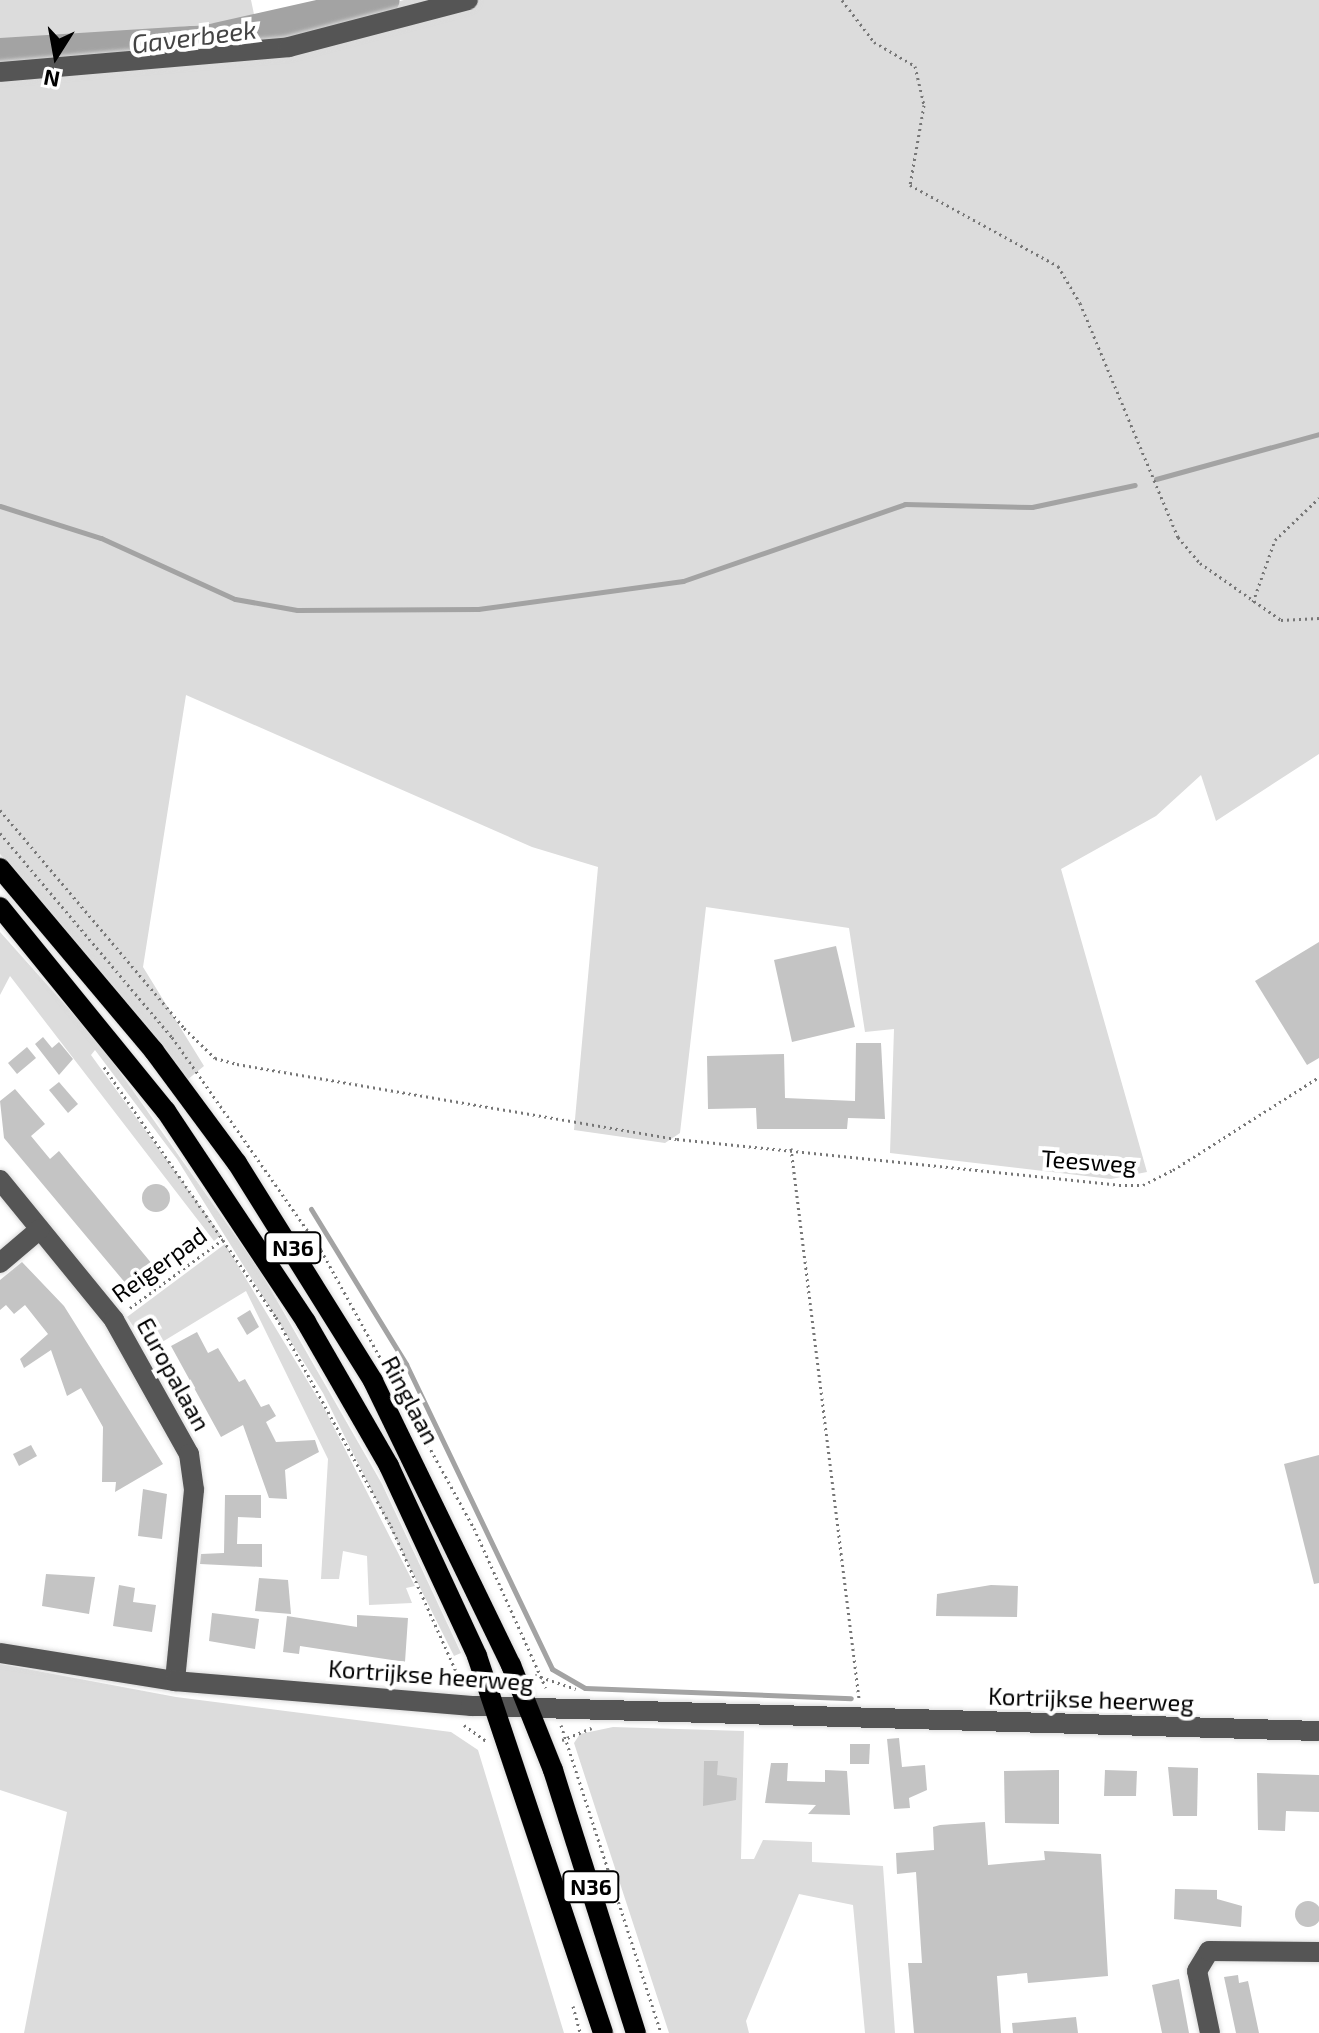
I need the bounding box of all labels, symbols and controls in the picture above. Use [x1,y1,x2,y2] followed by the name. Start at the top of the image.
[130,13,258,59] water label: Gaverbeek
[16,16,96,96] north arrow
[41,65,62,94] text: N
[1041,1143,1137,1179] street label: Teesweg
[106,1220,212,1308] street label: Reigerpad
[263,1230,323,1266] road number: N36
[131,1313,217,1435] street label: Europalaan
[376,1351,446,1449] street label: Ringlaan
[327,1653,535,1697] street label: Kortrijkse heerweg
[988,1681,1194,1717] street label: Kortrijkse heerweg
[561,1869,621,1905] road number: N36

